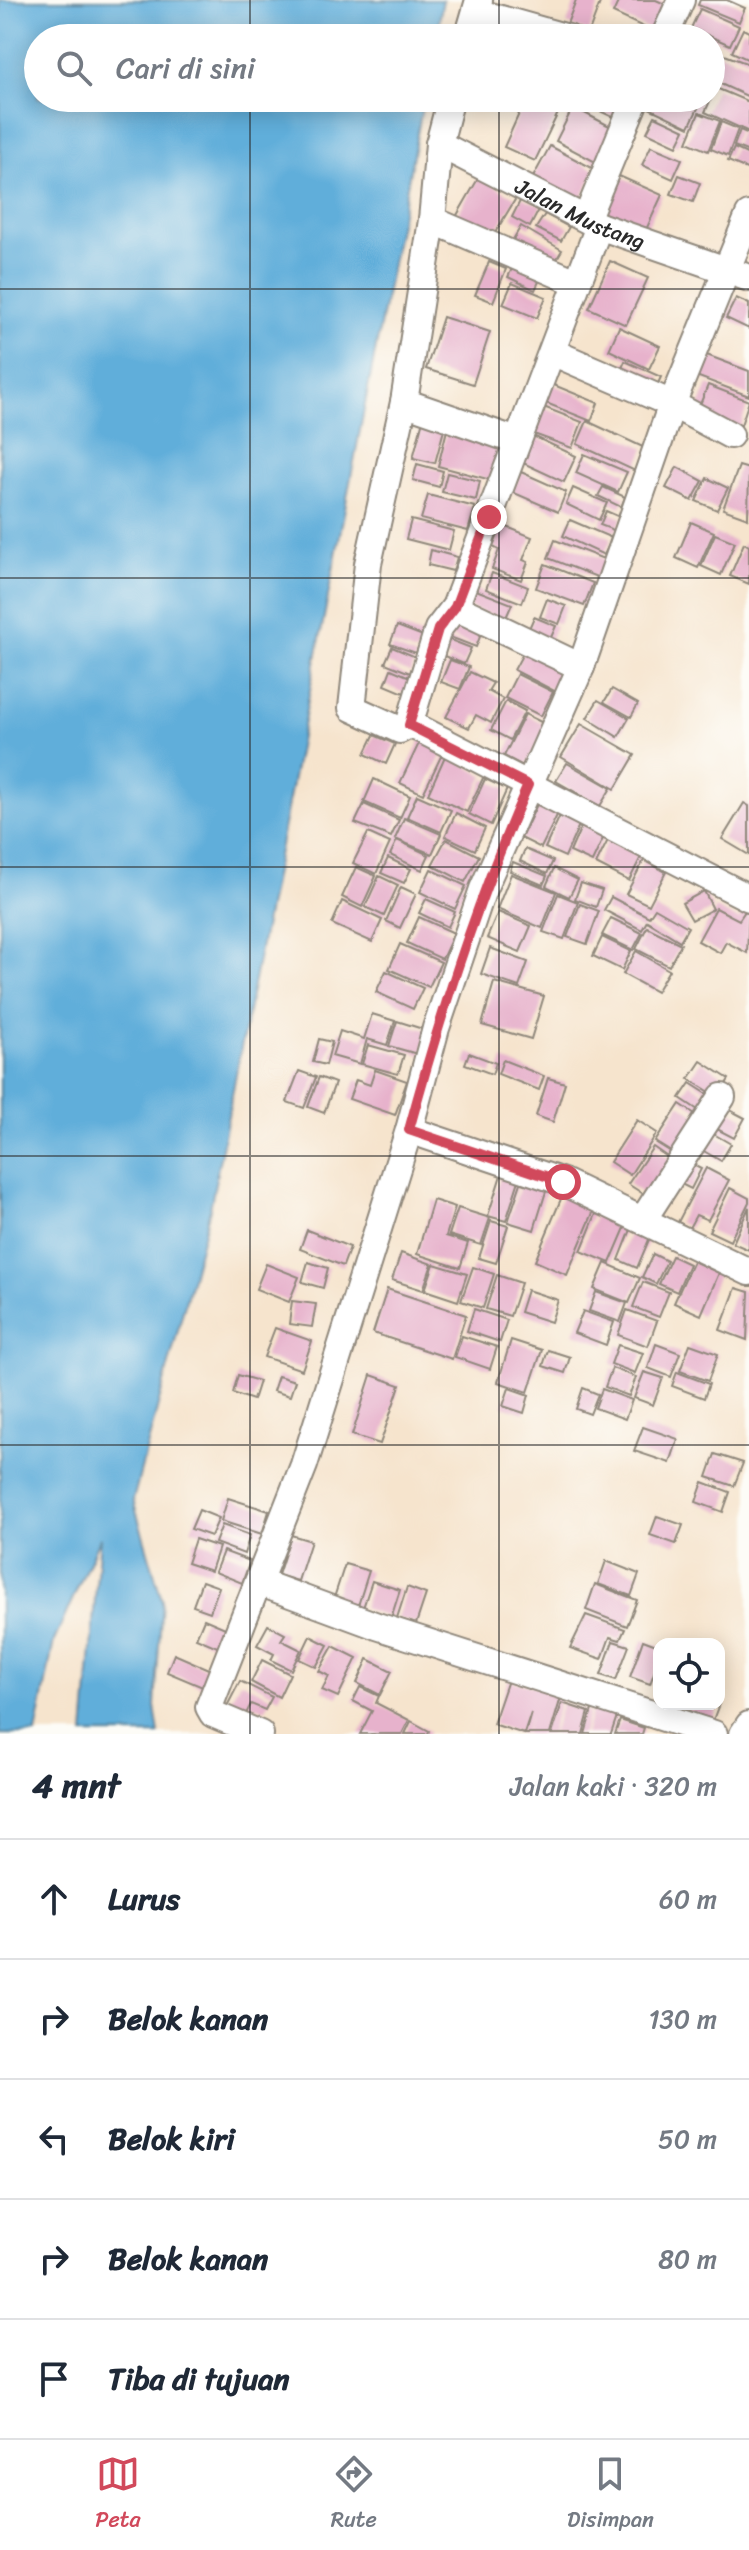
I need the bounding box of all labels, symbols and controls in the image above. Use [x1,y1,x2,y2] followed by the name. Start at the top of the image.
[24,24,725,112] search box
[116,41,255,95] text: Cari di sini
[52,46,96,90] icon: search
[507,167,651,261] street label: Jalan Mustang
[471,499,507,535] route end
[545,1164,581,1200] route start
[653,1638,725,1710] map controls
[653,1638,725,1710] button: locate
[32,1756,120,1816] text: 4 mnt
[510,1763,717,1809] text: Jalan kaki · 320 m
[108,1872,180,1926] text: Lurus
[659,1876,717,1922] text: 60 m
[32,1877,76,1921] icon: ahead
[108,1992,268,2046] text: Belok kanan
[648,1996,717,2042] text: 130 m
[32,1997,76,2041] icon: right
[108,2112,235,2166] text: Belok kiri
[658,2116,717,2162] text: 50 m
[32,2117,76,2161] icon: left
[108,2232,268,2286] text: Belok kanan
[658,2236,717,2282] text: 80 m
[32,2237,76,2281] icon: right
[108,2352,289,2406] text: Tiba di tujuan
[32,2357,76,2401] icon: arrive
[95,2452,140,2539] tab: Peta
[331,2452,377,2539] tab: Rute
[567,2452,654,2539] tab: Disimpan

